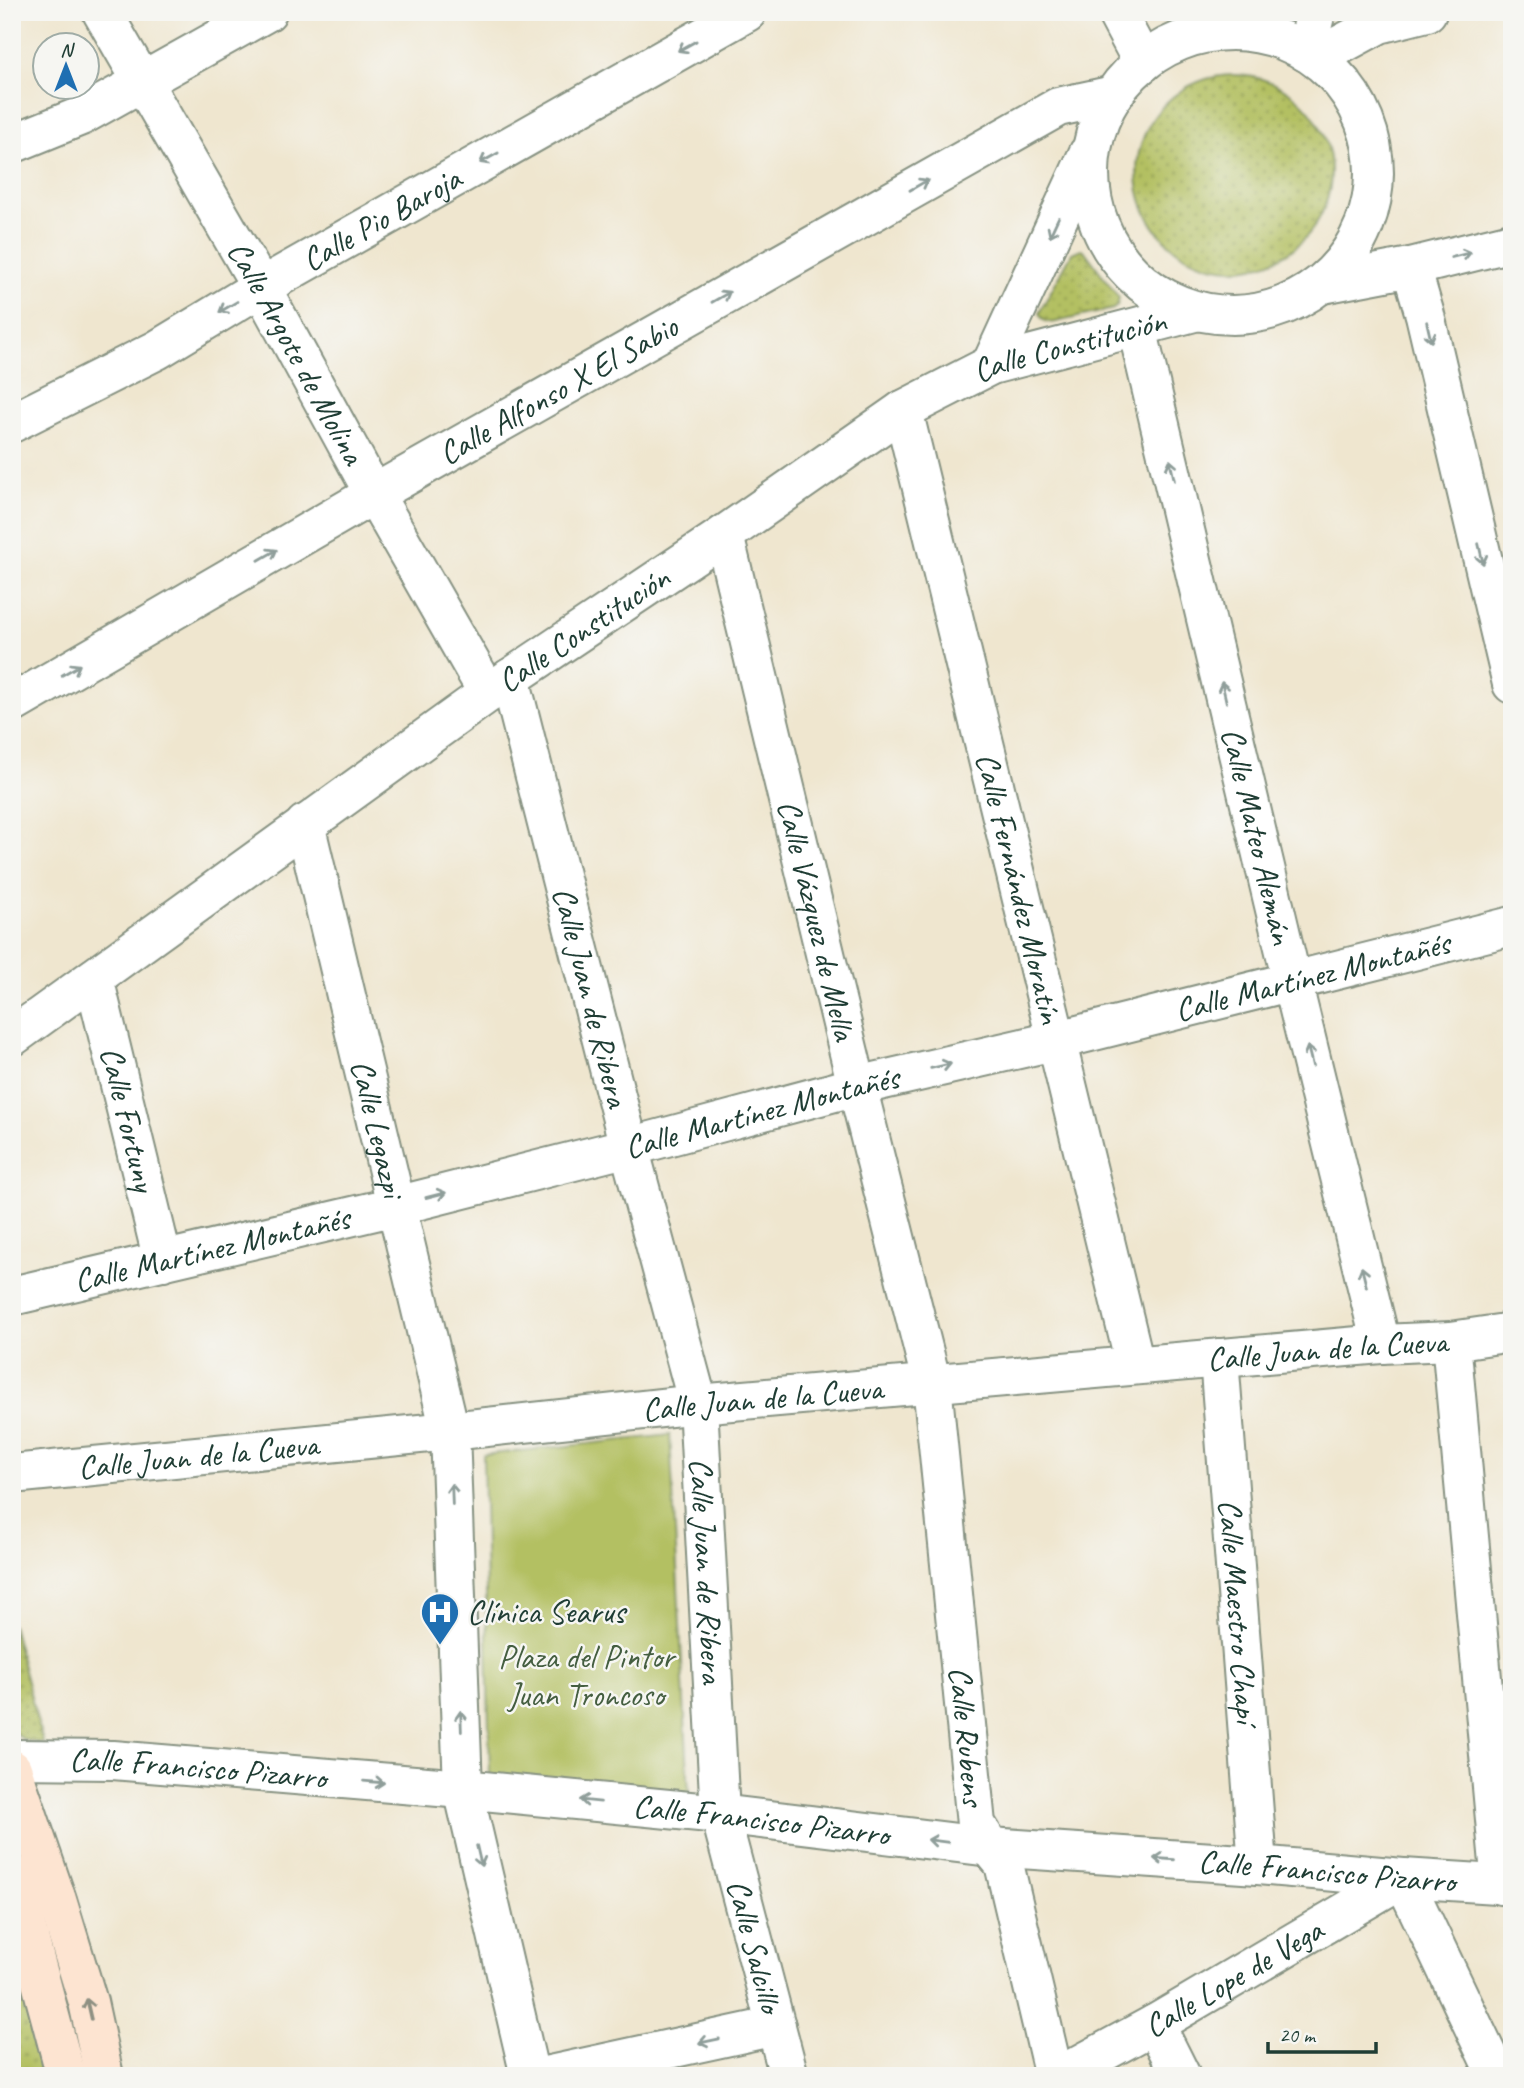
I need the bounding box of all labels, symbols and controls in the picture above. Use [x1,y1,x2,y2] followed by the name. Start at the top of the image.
[32,32,102,102] north arrow
[60,38,75,62] text: N
[678,39,698,53] one-way arrow
[480,151,500,165] one-way arrow
[294,156,470,281] street label: Calle Pio Baroja
[909,178,929,192] one-way arrow
[1047,216,1060,237] one-way arrow
[218,233,375,473] street label: Calle Argote de Molina
[1449,248,1472,261] one-way arrow
[711,290,731,304] one-way arrow
[965,299,1171,392] street label: Calle Constitución
[218,300,238,314] one-way arrow
[431,305,686,474] street label: Calle Alfonso X El Sabio
[1423,321,1436,343] one-way arrow
[1165,459,1178,482] one-way arrow
[1475,542,1488,565] one-way arrow
[258,548,278,562] one-way arrow
[489,556,678,702] street label: Calle Constitución
[61,662,81,676] one-way arrow
[1217,681,1230,704] one-way arrow
[1212,724,1304,949] street label: Calle Mateo Alemán
[966,749,1073,1029] street label: Calle Fernández Moratín
[768,796,867,1046] street label: Calle Vázquez de Mella
[543,883,639,1113] street label: Calle Juan de Ribera
[1170,921,1457,1031] street label: Calle Martínez Montañés
[91,1042,167,1198] street label: Calle Fortuny
[1303,1045,1316,1068] one-way arrow
[341,1056,415,1205] street label: Calle Legazpi
[620,1056,905,1168] street label: Calle Martínez Montañés
[930,1059,952,1072] one-way arrow
[424,1188,447,1201] one-way arrow
[70,1196,356,1302] street label: Calle Martínez Montañés
[1357,1266,1371,1289] one-way arrow
[1205,1320,1451,1380] street label: Calle Juan de la Cueva
[640,1367,887,1431] street label: Calle Juan de la Cueva
[76,1423,323,1488] street label: Calle Juan de la Cueva
[680,1457,734,1686] street label: Calle Juan de Ribera
[446,1482,459,1505] one-way arrow
[1209,1498,1269,1732] street label: Calle Maestro Chapí
[419,1591,461,1646] hospital icon: Clínica Searus
[467,1591,628,1633] place label: Clínica Searus
[498,1636,677,1716] park label: Plaza del Pintor Juan Troncoso
[939,1665,995,1810] street label: Calle Rubens
[454,1710,467,1733] one-way arrow
[69,1739,331,1799] street label: Calle Francisco Pizarro
[362,1776,384,1789] one-way arrow
[631,1785,895,1856] street label: Calle Francisco Pizarro
[579,1795,602,1808] one-way arrow
[927,1834,949,1847] one-way arrow
[1197,1840,1460,1903] street label: Calle Francisco Pizarro
[473,1844,486,1867] one-way arrow
[1153,1852,1176,1865] one-way arrow
[717,1875,793,2020] street label: Calle Salcillo
[1137,1908,1333,2047] street label: Calle Lope de Vega
[82,1998,95,2021] one-way arrow
[1268,2011,1377,2055] scale bar
[1279,2022,1317,2048] text: 20 m
[698,2034,721,2048] one-way arrow

